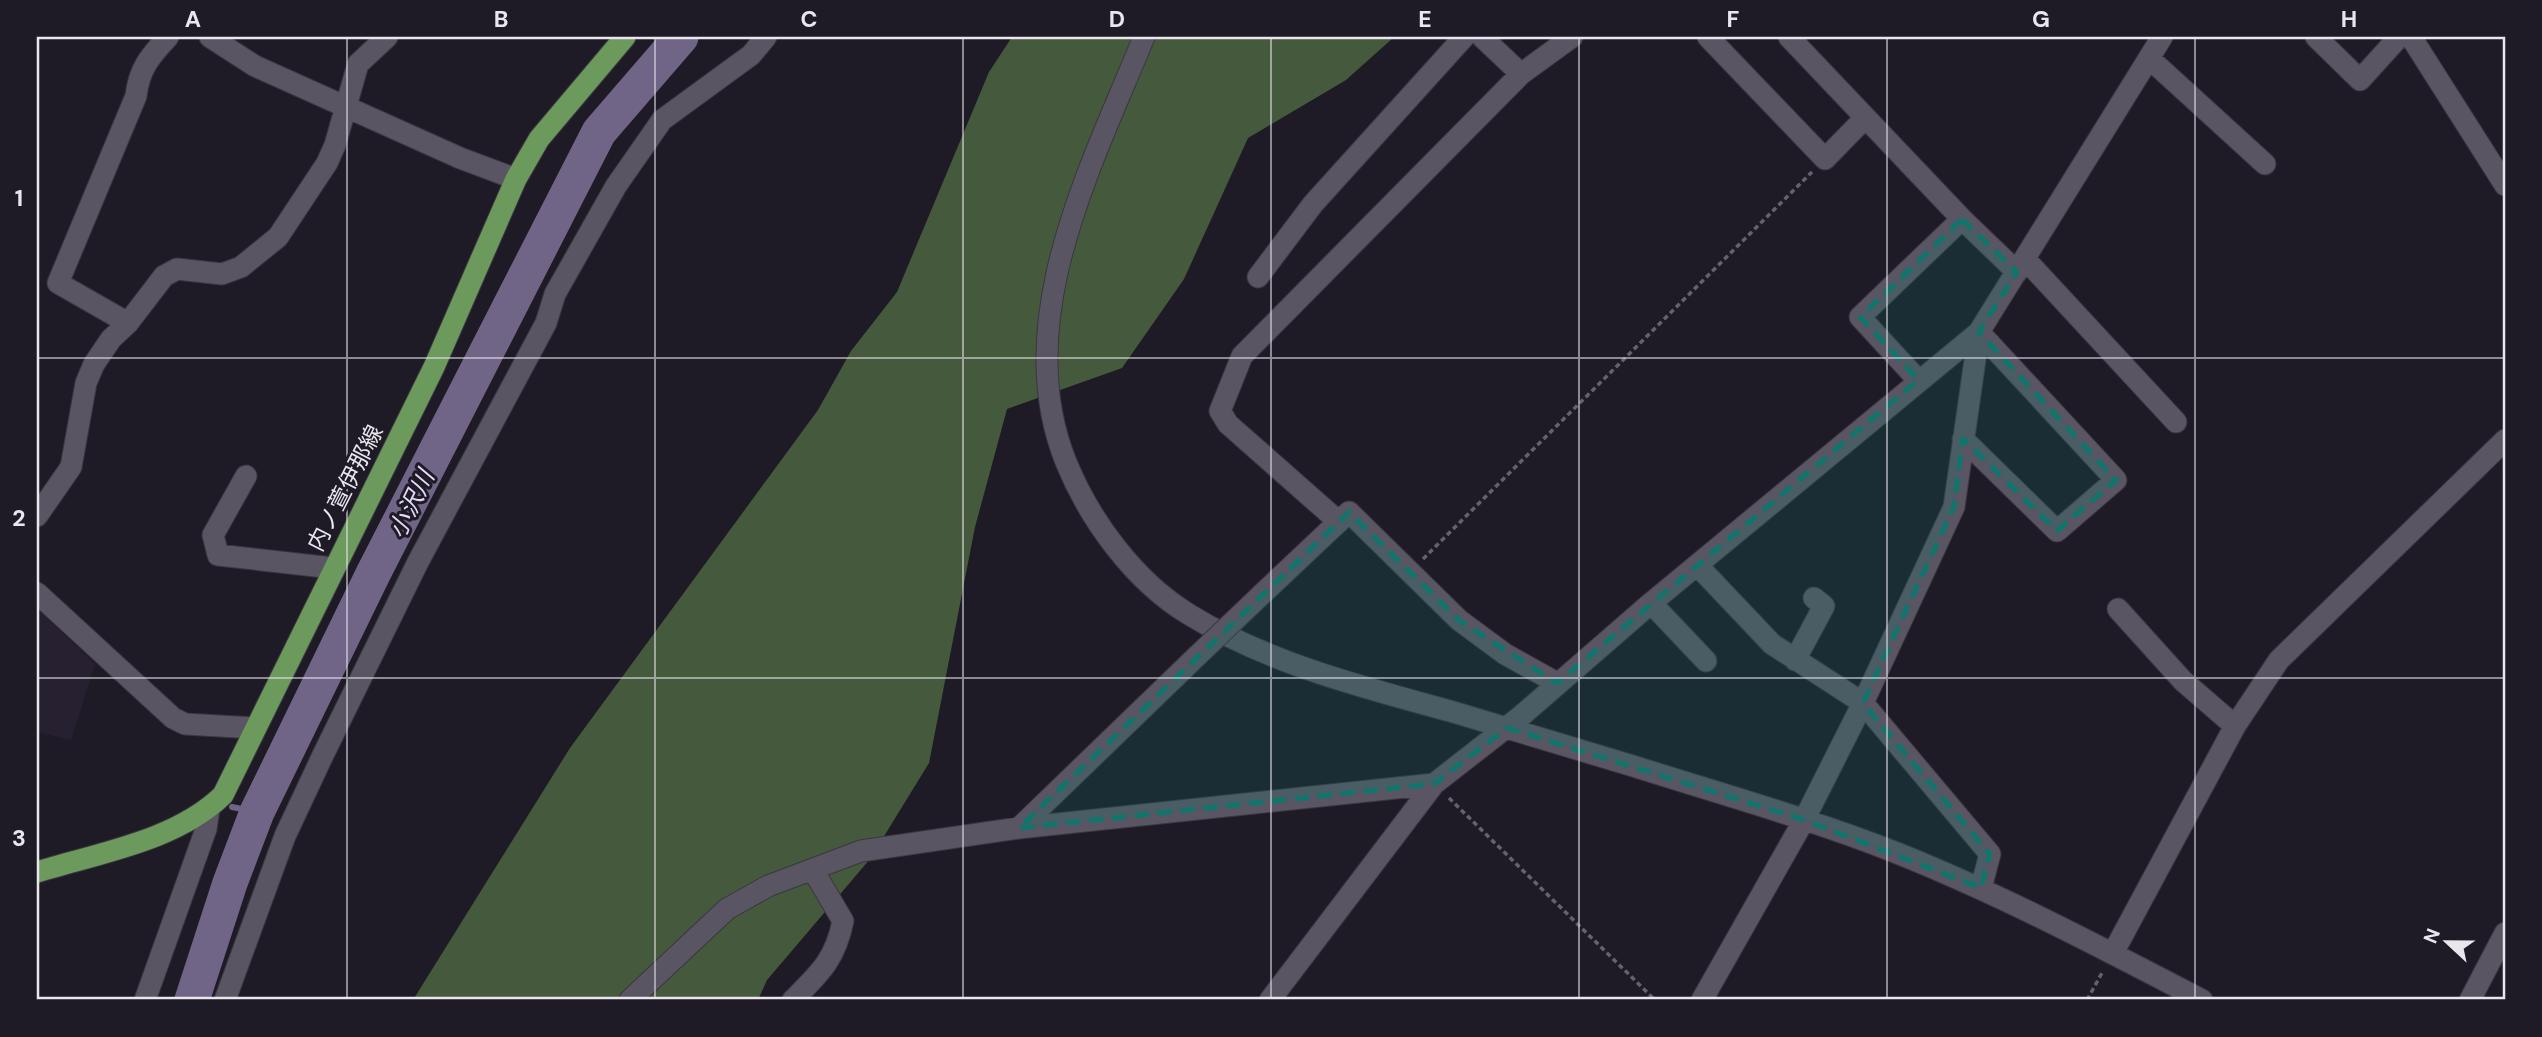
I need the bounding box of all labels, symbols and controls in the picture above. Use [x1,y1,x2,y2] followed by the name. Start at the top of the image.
[185,4,201,34] text: A
[494,4,508,34] text: B
[801,4,817,34] text: C
[1109,4,1125,34] text: D
[1418,4,1432,34] text: E
[1727,4,1740,34] text: F
[2032,4,2050,34] text: G
[2341,4,2357,34] text: H
[15,183,23,213] text: 1
[300,420,390,556] street label: 内ノ萱伊那線
[381,462,442,543] water label: 小沢川
[12,503,26,533] text: 2
[12,823,26,853] text: 3
[2412,908,2482,978] north arrow
[2418,925,2446,947] text: N

